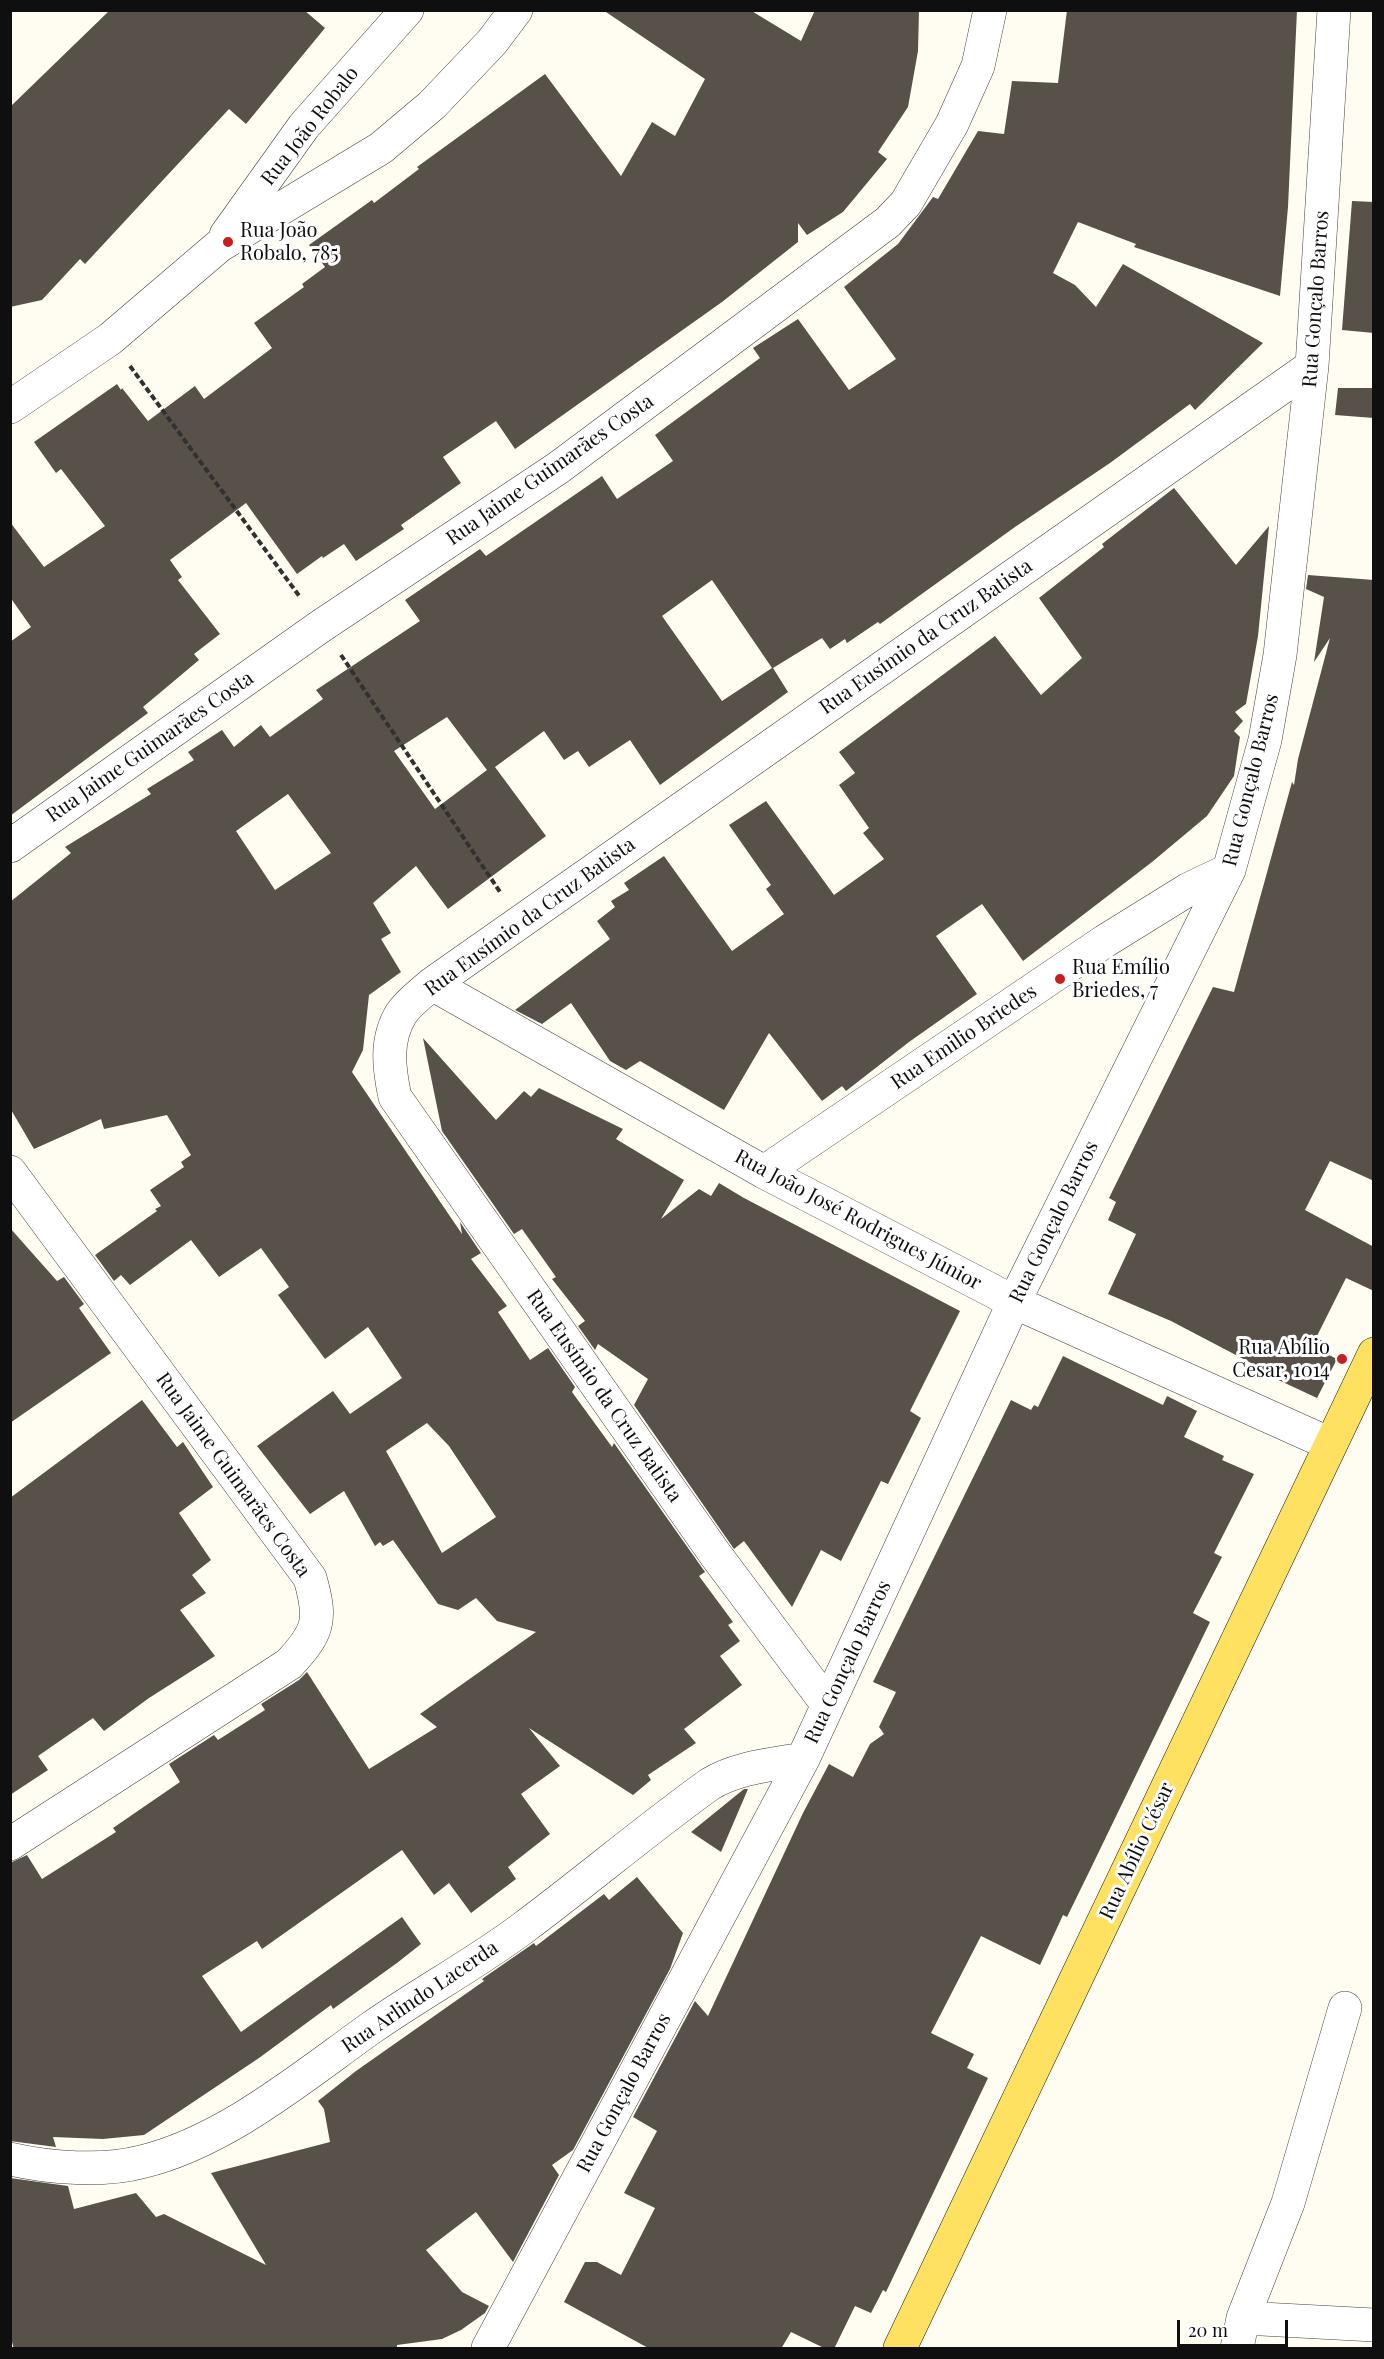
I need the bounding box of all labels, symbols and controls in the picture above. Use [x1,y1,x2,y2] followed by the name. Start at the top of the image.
[256,62,364,190] street label: Rua João Robalo
[1298,210,1334,388] street label: Rua Gonçalo Barros
[240,219,339,266] place label: Rua João Robalo, 785
[221,235,235,249] marker: Rua João Robalo, 785
[442,389,658,551] street label: Rua Jaime Guimarães Costa
[815,554,1037,720] street label: Rua Eusímio da Cruz Batista
[42,666,258,828] street label: Rua Jaime Guimarães Costa
[1218,691,1284,869] street label: Rua Gonçalo Barros
[420,833,640,1001] street label: Rua Eusímio da Cruz Batista
[1072,956,1170,1003] place label: Rua Emílio Briedes, 7
[1053,972,1067,986] marker: Rua Emílio Briedes, 7
[887,979,1041,1095] street label: Rua Emilio Briedes
[1004,1137,1104,1307] street label: Rua Gonçalo Barros
[731,1145,985,1295] street label: Rua João José Rodrigues Júnior
[521,1285,687,1507] street label: Rua Eusímio da Cruz Batista
[1232,1336,1330,1383] place label: Rua Abílio Cesar, 1014
[1335,1352,1349,1366] marker: Rua Abílio Cesar, 1014
[151,1368,315,1582] street label: Rua Jaime Guimarães Costa
[800,1577,896,1747] street label: Rua Gonçalo Barros
[1095,1779,1179,1923] street label: Rua Abílio César
[337,1936,503,2058] street label: Rua Arlindo Lacerda
[572,2009,676,2177] street label: Rua Gonçalo Barros
[1180,2308,1291,2346] scale bar
[1188,2318,1228,2342] text: 20 m

